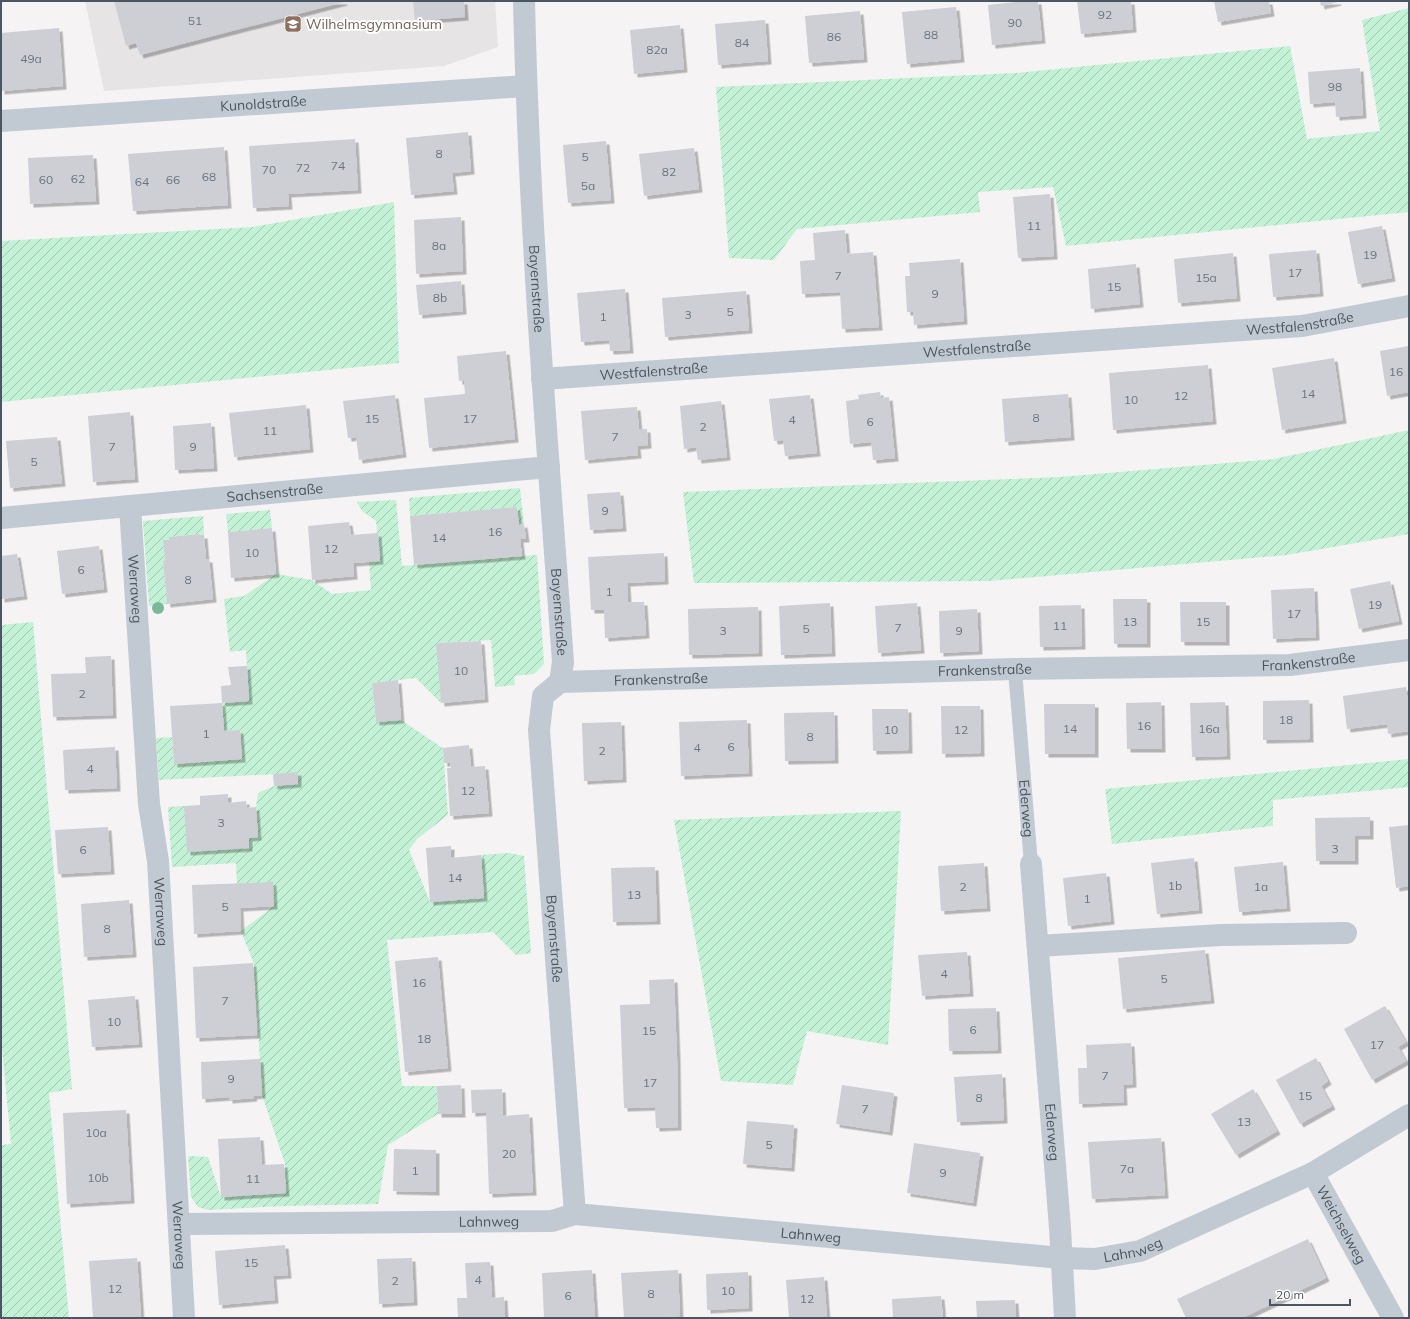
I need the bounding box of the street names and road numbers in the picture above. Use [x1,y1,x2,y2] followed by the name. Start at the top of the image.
[220,92,307,115] street label: Kunoldstraße
[525,244,548,333] street label: Bayernstraße
[1246,308,1355,339] street label: Westfalenstraße
[922,336,1032,361] street label: Westfalenstraße
[599,358,708,384] street label: Westfalenstraße
[226,479,324,506] street label: Sachsenstraße
[124,554,146,624] street label: Werraweg
[547,567,572,656] street label: Bayernstraße
[1262,648,1356,674] street label: Frankenstraße
[938,660,1032,680] street label: Frankenstraße
[614,669,708,689] street label: Frankenstraße
[1015,779,1038,838] street label: Ederweg
[150,877,172,947] street label: Werraweg
[542,894,567,983] street label: Bayernstraße
[1041,1103,1064,1162] street label: Ederweg
[1313,1182,1370,1267] street label: Weichselweg
[168,1200,190,1270] street label: Werraweg
[459,1212,519,1231] street label: Lahnweg
[780,1224,842,1247] street label: Lahnweg
[1102,1233,1165,1266] street label: Lahnweg

